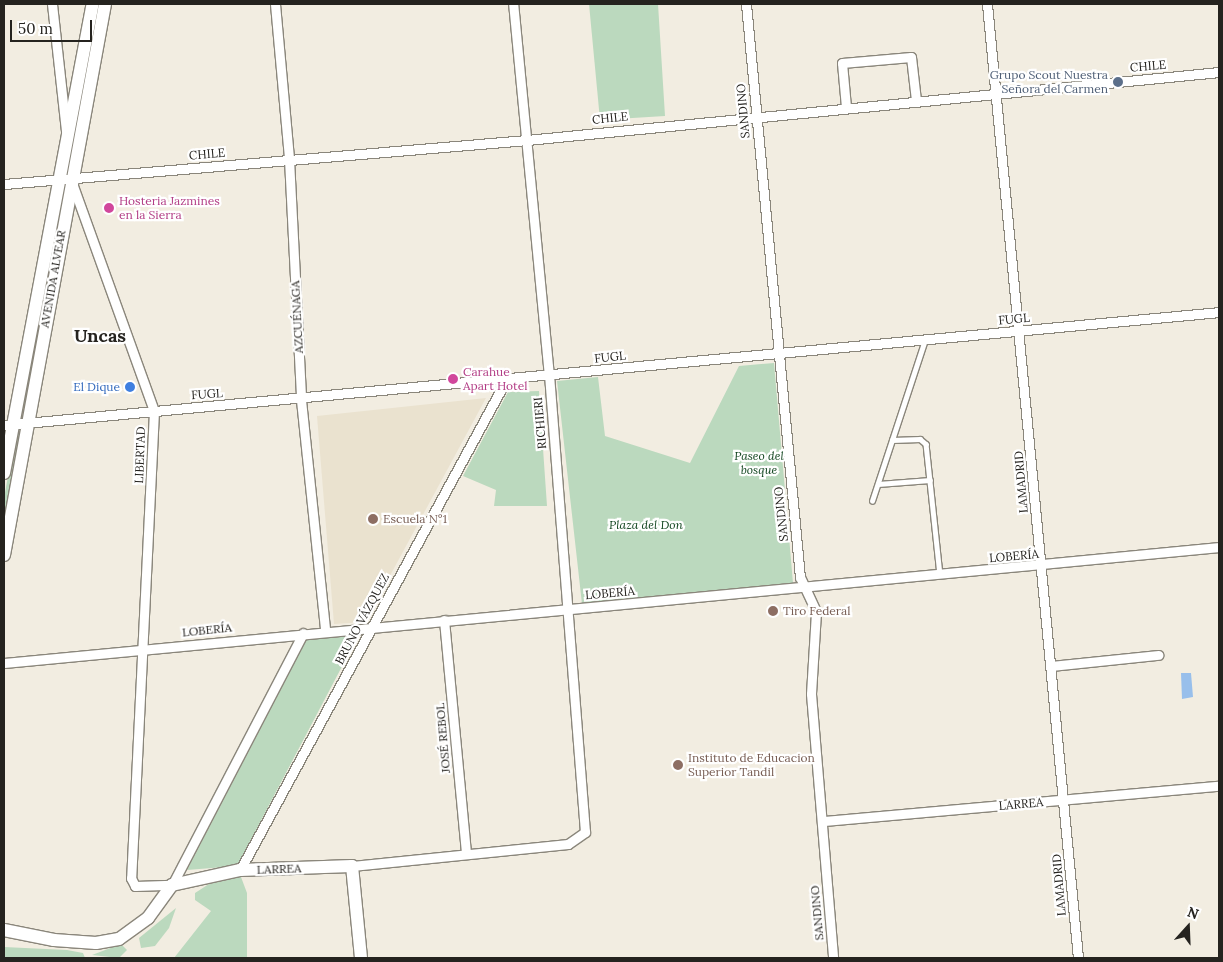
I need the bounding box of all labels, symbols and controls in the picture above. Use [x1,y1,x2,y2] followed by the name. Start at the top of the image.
[12,10,95,42] scale bar
[18,19,53,38] text: 50 m
[1129,57,1167,75] street label: CHILE
[990,68,1108,96] place label: Grupo Scout Nuestra Señora del Carmen
[1112,76,1124,88] marker: Grupo Scout Nuestra Señora del Carmen
[733,83,753,139] street label: SANDINO
[591,109,629,127] street label: CHILE
[188,145,226,163] street label: CHILE
[119,194,220,222] place label: Hosteria Jazmines en la Sierra
[103,202,115,214] marker: Hosteria Jazmines en la Sierra
[37,229,69,329] street label: AVENIDA ALVEAR
[288,280,306,354] street label: AZCUÉNAGA
[998,310,1030,328] street label: FUGL
[74,325,126,347] district label: Uncas
[594,348,626,366] street label: FUGL
[463,365,527,393] place label: Carahue Apart Hotel
[447,373,459,385] marker: Carahue Apart Hotel
[73,380,120,394] place label: El Dique
[124,381,136,393] marker: El Dique
[191,386,223,402] street label: FUGL
[531,396,549,450] street label: RICHIERI
[132,426,148,484] street label: LIBERTAD
[734,449,784,477] park label: Paseo del bosque
[1011,450,1031,514] street label: LAMADRID
[771,486,791,542] street label: SANDINO
[383,512,447,526] place label: Escuela N°1
[367,513,379,525] marker: Escuela N°1
[609,518,683,532] park label: Plaza del Don
[988,547,1040,565] street label: LOBERÍA
[332,571,392,667] street label: BRUNO VÁZQUEZ
[584,584,636,602] street label: LOBERÍA
[783,604,850,618] place label: Tiro Federal
[767,605,779,617] marker: Tiro Federal
[181,620,233,640] street label: LOBERÍA
[433,702,453,774] street label: JOSÉ REBOL
[688,751,815,779] place label: Instituto de Educacion Superior Tandil
[672,759,684,771] marker: Instituto de Educacion Superior Tandil
[998,795,1044,813] street label: LARREA
[1049,853,1069,917] street label: LAMADRID
[256,861,302,877] street label: LARREA
[807,885,827,941] street label: SANDINO
[1163,902,1213,952] north arrow
[1185,903,1201,923] text: N

